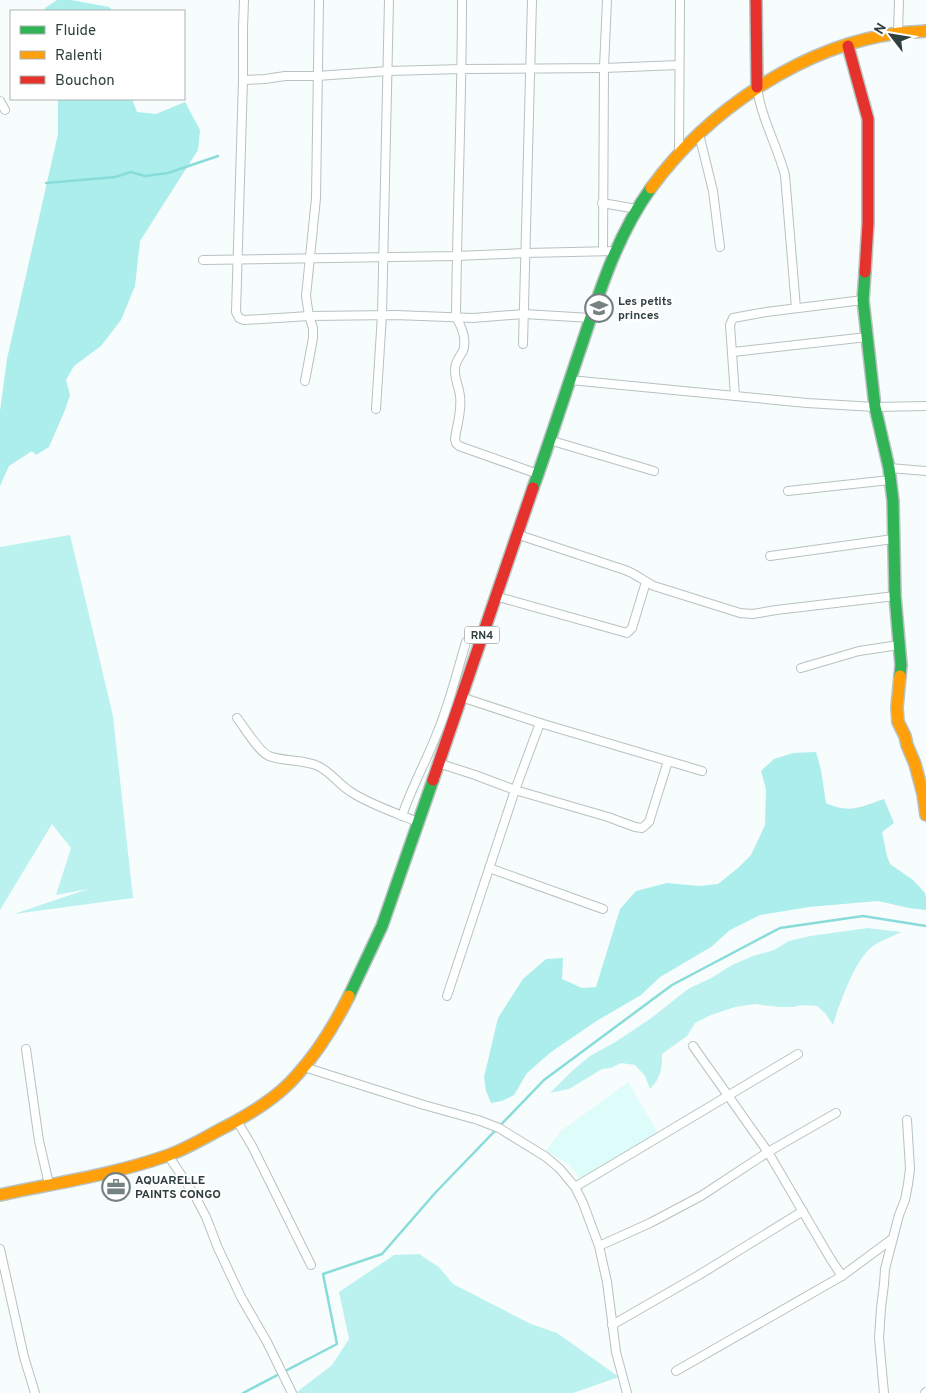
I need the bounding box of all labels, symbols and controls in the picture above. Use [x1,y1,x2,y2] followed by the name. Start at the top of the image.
[10,10,185,100] legend
[866,10,916,60] north arrow
[871,20,891,38] text: N
[55,22,96,41] text: Fluide
[55,47,102,66] text: Ralenti
[55,72,115,91] text: Bouchon
[584,293,614,323] school or university icon: Les petits princes
[618,294,672,324] place label: Les petits princes
[464,626,500,644] road number: RN4
[101,1172,131,1202] office icon: AQUARELLE PAINTS CONGO
[135,1173,221,1203] place label: AQUARELLE PAINTS CONGO

